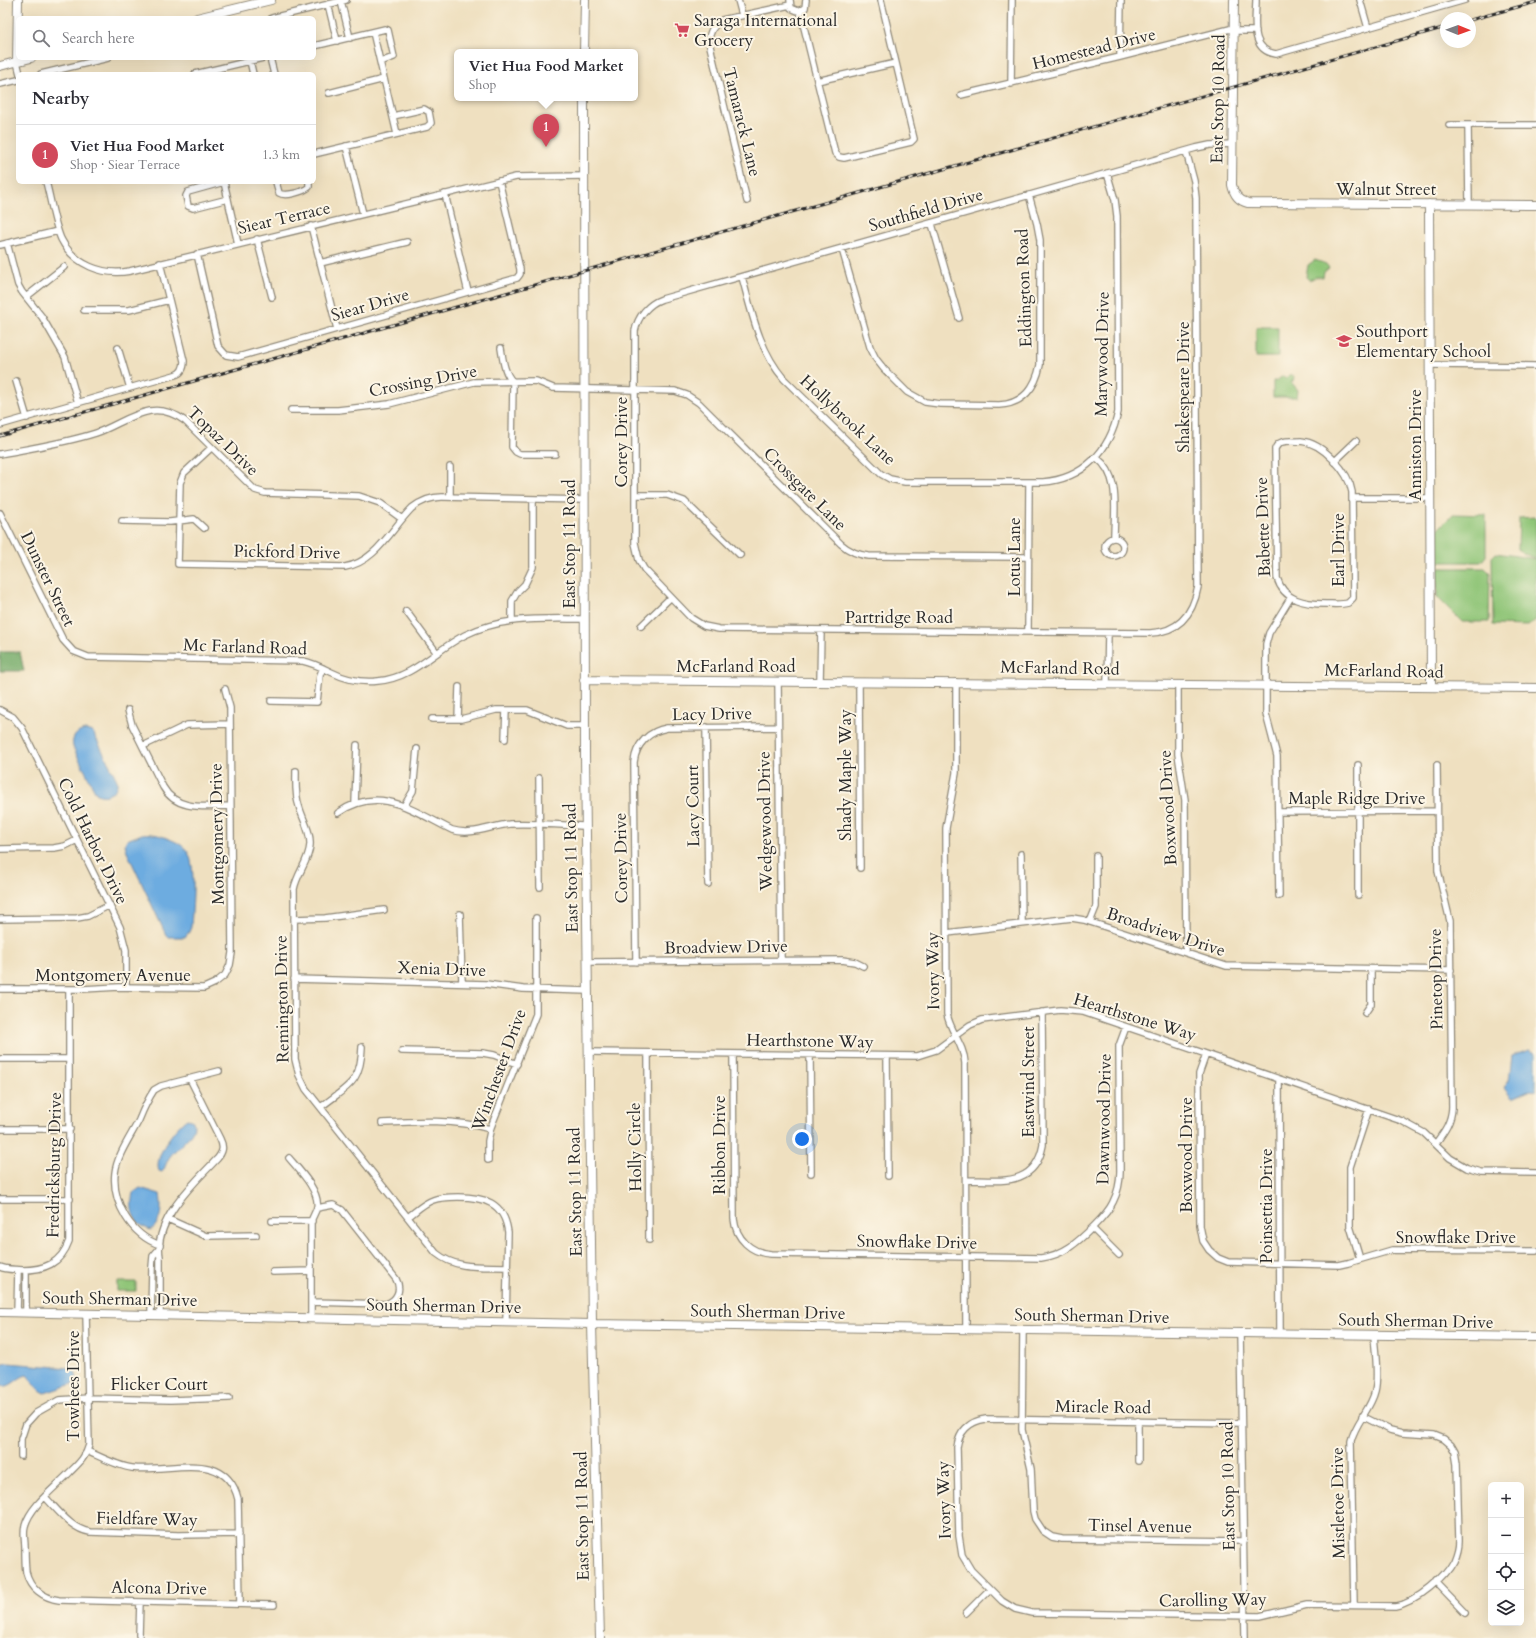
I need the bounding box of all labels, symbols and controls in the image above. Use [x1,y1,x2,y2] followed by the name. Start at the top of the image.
[694,9,838,52] place label: Saraga International Grocery
[1440,12,1476,48] north arrow
[16,16,316,60] search box
[673,21,691,39] supermarket icon: Saraga International Grocery
[1030,23,1158,75] street label: Homestead Drive
[30,27,52,49] icon: search
[62,28,135,48] text: Search here
[1205,34,1231,164] street label: East Stop 10 Road
[454,49,638,101] popup
[469,56,623,76] text: Viet Hua Food Market
[717,65,767,179] street label: Tamarack Lane
[469,76,496,94] text: Shop
[32,87,89,110] text: Nearby
[533,114,559,147] pin: 1
[70,136,224,156] text: Viet Hua Food Market
[42,146,48,164] text: 1
[262,146,300,164] text: 1.3 km
[70,156,180,174] text: Shop · Siear Terrace
[1335,178,1437,201] street label: Walnut Street
[866,183,986,237] street label: Southfield Drive
[235,196,333,240] street label: Siear Terrace
[1010,228,1038,348] street label: Eddington Road
[328,283,412,327] street label: Siear Drive
[1089,291,1115,417] street label: Marywood Drive
[1356,320,1492,363] place label: Southport Elementary School
[1172,321,1195,453] street label: Shakespeare Drive
[1335,332,1353,350] school or university icon: Southport Elementary School
[367,359,479,403] street label: Crossing Drive
[795,370,901,470] street label: Hollybrook Lane
[1404,389,1427,501] street label: Anniston Drive
[610,397,633,487] street label: Corey Drive
[182,401,264,481] street label: Topaz Drive
[758,442,852,536] street label: Crossgate Lane
[1250,477,1276,577] street label: Babette Drive
[558,479,581,609] street label: East Stop 11 Road
[1327,513,1350,587] street label: Earl Drive
[1003,517,1026,597] street label: Lotus Lane
[15,528,81,631] street label: Dunster Street
[233,540,341,564] street label: Pickford Drive
[845,606,953,629] street label: Partridge Road
[183,633,307,661] street label: Mc Farland Road
[676,655,796,678] street label: McFarland Road
[1000,655,1120,681] street label: McFarland Road
[1324,658,1444,684] street label: McFarland Road
[672,702,752,726] street label: Lacy Drive
[834,709,857,841] street label: Shady Maple Way
[1153,750,1183,866] street label: Boxwood Drive
[752,751,778,892] street label: Wedgewood Drive
[204,763,230,905] street label: Montgomery Drive
[681,764,705,847] street label: Lacy Court
[52,774,134,908] street label: Cold Harbor Drive
[1288,787,1426,810] street label: Maple Ridge Drive
[558,803,584,933] street label: East Stop 11 Road
[609,812,633,904] street label: Corey Drive
[1104,902,1228,962] street label: Broadview Drive
[1424,928,1448,1030] street label: Pinetop Drive
[921,932,945,1010] street label: Ivory Way
[664,934,788,960] street label: Broadview Drive
[269,935,295,1063] street label: Remington Drive
[397,956,487,982] street label: Xenia Drive
[35,964,191,987] street label: Montgomery Avenue
[1071,987,1199,1047] street label: Hearthstone Way
[466,1006,532,1135] street label: Winchester Drive
[1017,1026,1040,1138] street label: Eastwind Street
[746,1028,874,1054] street label: Hearthstone Way
[1091,1053,1117,1185] street label: Dawnwood Drive
[41,1092,67,1238] street label: Fredricksburg Drive
[708,1095,731,1195] street label: Ribbon Drive
[1175,1097,1198,1213] street label: Boxwood Drive
[623,1102,647,1192] street label: Holly Circle
[562,1127,588,1257] street label: East Stop 11 Road
[792,1129,812,1149] your location
[1255,1148,1278,1264] street label: Poinsettia Drive
[1396,1226,1516,1249] street label: Snowflake Drive
[857,1229,977,1255] street label: Snowflake Drive
[42,1286,198,1312] street label: South Sherman Drive
[366,1293,522,1319] street label: South Sherman Drive
[690,1299,846,1325] street label: South Sherman Drive
[1014,1303,1170,1329] street label: South Sherman Drive
[1338,1308,1494,1334] street label: South Sherman Drive
[62,1330,85,1442] street label: Towhees Drive
[110,1373,208,1396] street label: Flicker Court
[1055,1395,1151,1419] street label: Miracle Road
[1215,1421,1241,1551] street label: East Stop 10 Road
[1326,1447,1350,1559] street label: Mistletoe Drive
[569,1451,595,1581] street label: East Stop 11 Road
[931,1460,957,1540] street label: Ivory Way
[1488,1482,1524,1626] map controls
[1488,1482,1524,1518] button: +
[96,1507,198,1531] street label: Fieldfare Way
[1088,1514,1192,1538] street label: Tinsel Avenue
[1488,1518,1524,1554] button: −
[1488,1554,1524,1590] button: locate
[111,1576,207,1600] street label: Alcona Drive
[1159,1588,1267,1612] street label: Carolling Way
[1488,1590,1524,1626] button: layers

